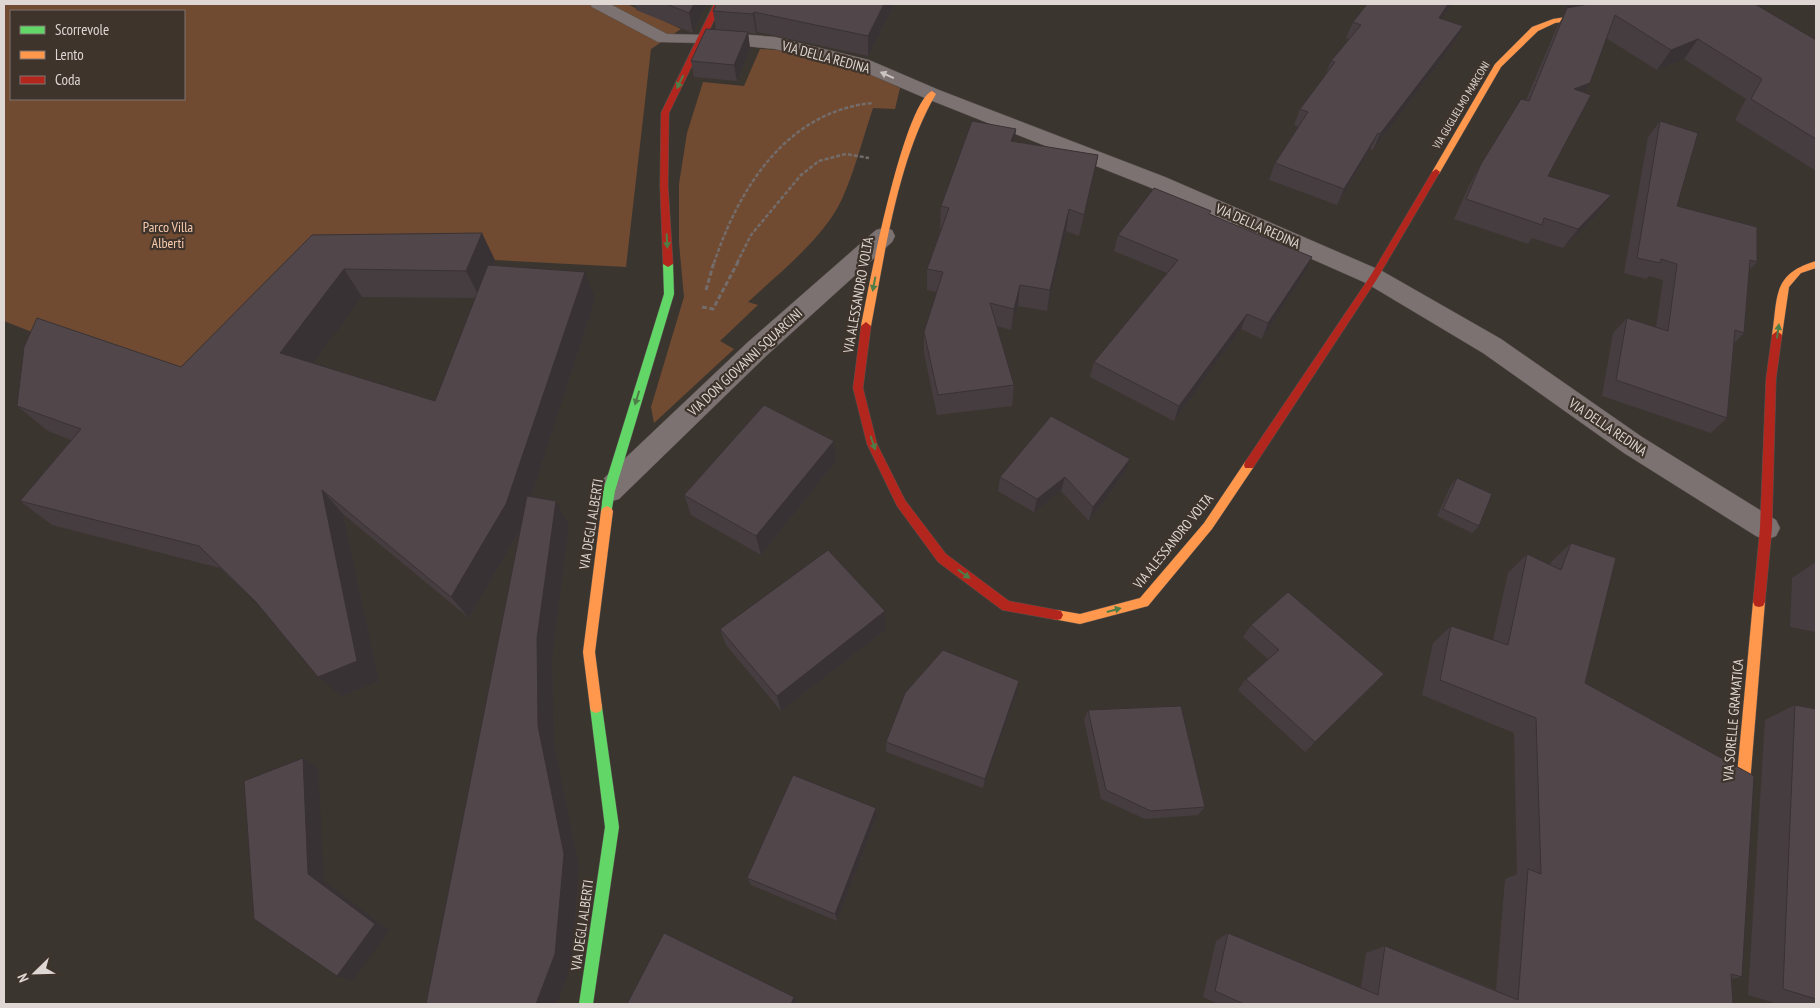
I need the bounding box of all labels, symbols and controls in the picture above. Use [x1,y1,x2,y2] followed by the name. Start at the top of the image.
[10,10,185,100] legend
[55,20,109,39] text: Scorrevole
[779,36,872,78] street label: VIA DELLA REDINA
[55,45,84,64] text: Lento
[1429,59,1493,152] street label: VIA GUGLIELMO MARCONI
[55,70,80,89] text: Coda
[880,70,894,78] one-way arrow
[676,74,685,89] one-way arrow
[1212,199,1303,253] street label: VIA DELLA REDINA
[143,218,193,252] park label: Parco Villa Alberti
[663,233,671,249] one-way arrow
[839,235,877,355] street label: VIA ALESSANDRO VOLTA
[870,276,878,292] one-way arrow
[683,304,806,420] street label: VIA DON GIOVANNI SQUARCINI
[1774,322,1782,338] one-way arrow
[633,391,641,406] one-way arrow
[1565,394,1651,460] street label: VIA DELLA REDINA
[869,436,877,451] one-way arrow
[575,477,607,572] street label: VIA DEGLI ALBERTI
[1128,489,1217,593] street label: VIA ALESSANDRO VOLTA
[957,569,970,580] one-way arrow
[1106,606,1121,614] one-way arrow
[1719,658,1747,783] street label: VIA SORELLE GRAMATICA
[567,878,597,973] street label: VIA DEGLI ALBERTI
[10,948,60,998] north arrow
[13,971,33,985] text: N

